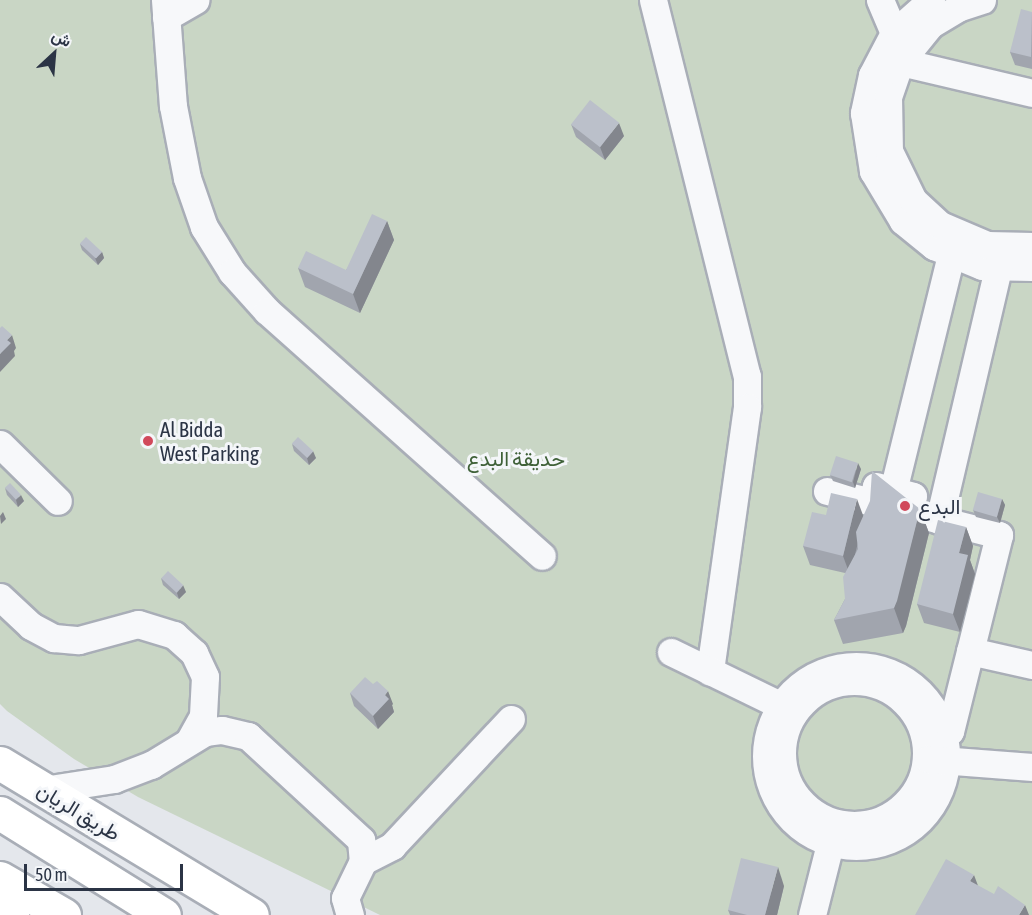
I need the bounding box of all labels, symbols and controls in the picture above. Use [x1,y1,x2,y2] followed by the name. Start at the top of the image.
[24,24,84,84] north arrow
[49,26,74,50] text: ش
[160,416,259,466] place label: Al Bidda West Parking
[141,434,155,448] marker: Al Bidda West Parking
[467,445,565,471] park label: حديقة البدع
[918,493,960,519] place label: البدع
[896,497,914,515] marker: البدع
[33,776,125,846] street label: طريق الريان
[27,852,186,890] scale bar
[35,864,67,885] text: 50 m

